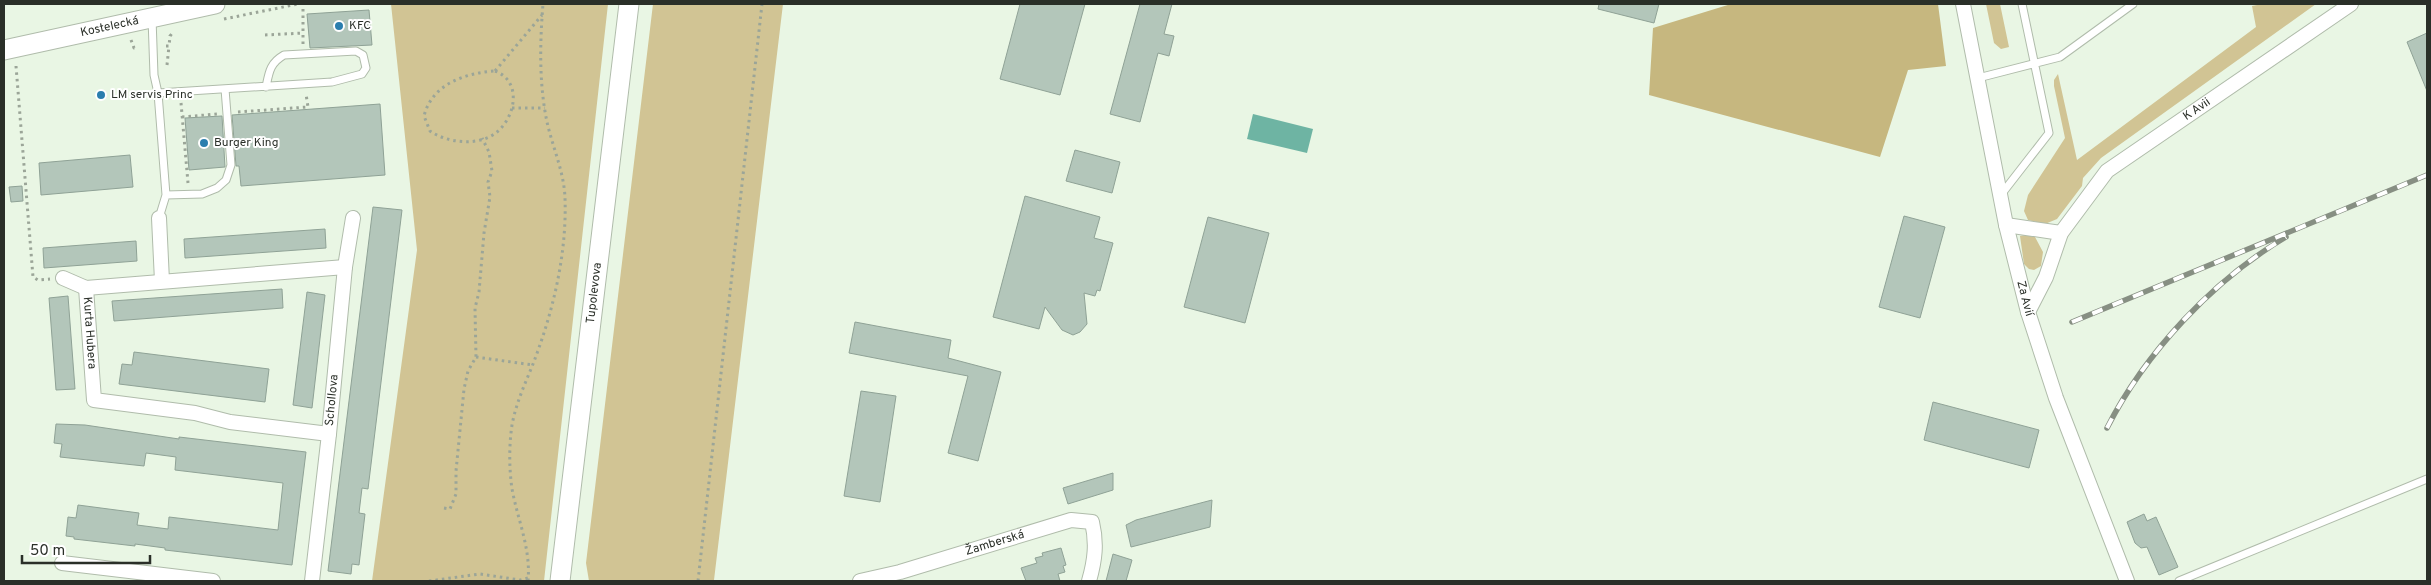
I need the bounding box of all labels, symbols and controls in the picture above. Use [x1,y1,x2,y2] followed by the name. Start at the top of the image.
[79,13,140,41] street label: Kostelecká
[349,18,371,34] place label: KFC
[333,20,345,32] marker: KFC
[111,87,193,103] place label: LM servis Princ
[95,89,107,101] marker: LM servis Princ
[2180,94,2214,125] street label: K Avii
[214,135,279,151] place label: Burger King
[198,137,210,149] marker: Burger King
[583,262,606,324] street label: Tupolevova
[2012,279,2037,319] street label: Za Avií
[79,296,100,370] street label: Kurta Hubera
[322,374,343,427] street label: Schollova
[963,527,1026,560] street label: Žamberská
[22,532,150,564] scale bar
[30,542,65,561] text: 50 m

